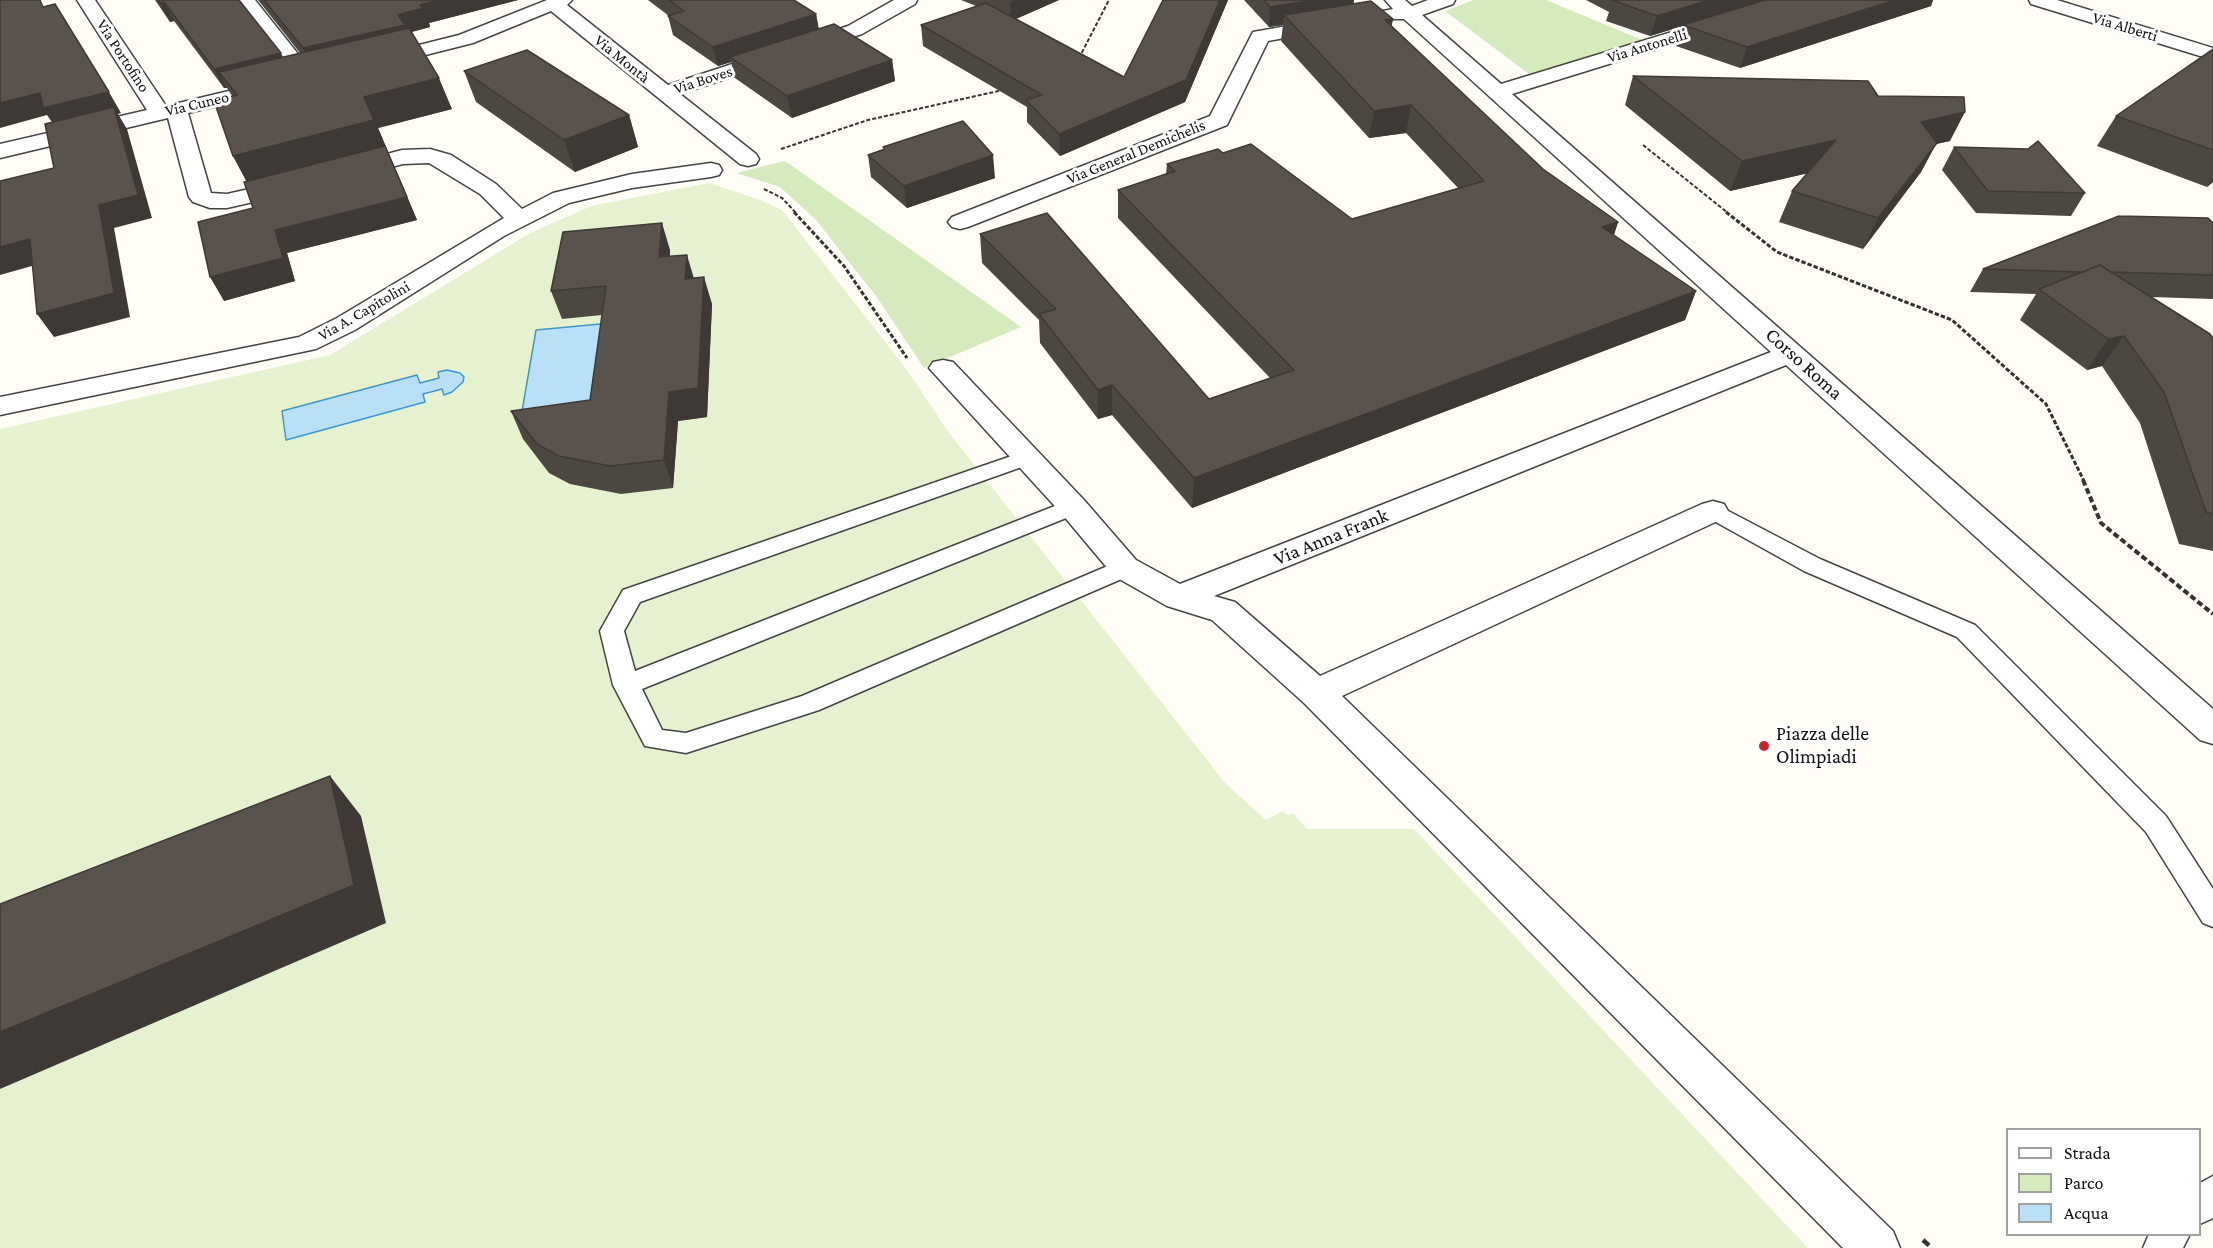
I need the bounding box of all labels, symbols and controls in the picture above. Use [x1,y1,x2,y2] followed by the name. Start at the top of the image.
[2090,8,2160,46] street label: Via Alberti
[92,16,154,96] street label: Via Portofino
[1605,25,1689,67] street label: Via Antonelli
[590,31,654,87] street label: Via Montà
[671,61,735,99] street label: Via Boves
[163,87,231,121] street label: Via Cuneo
[1064,115,1208,189] street label: Via General Demichelis
[315,277,413,345] street label: Via A. Capitolini
[1760,323,1848,405] street label: Corso Roma
[1270,503,1392,571] street label: Via Anna Frank
[1776,722,1869,769] place label: Piazza delle Olimpiadi
[1757,739,1771,753] marker: Piazza delle Olimpiadi
[2006,1128,2201,1236] legend
[2064,1143,2111,1163] text: Strada
[2064,1173,2103,1193] text: Parco
[2064,1203,2109,1223] text: Acqua

